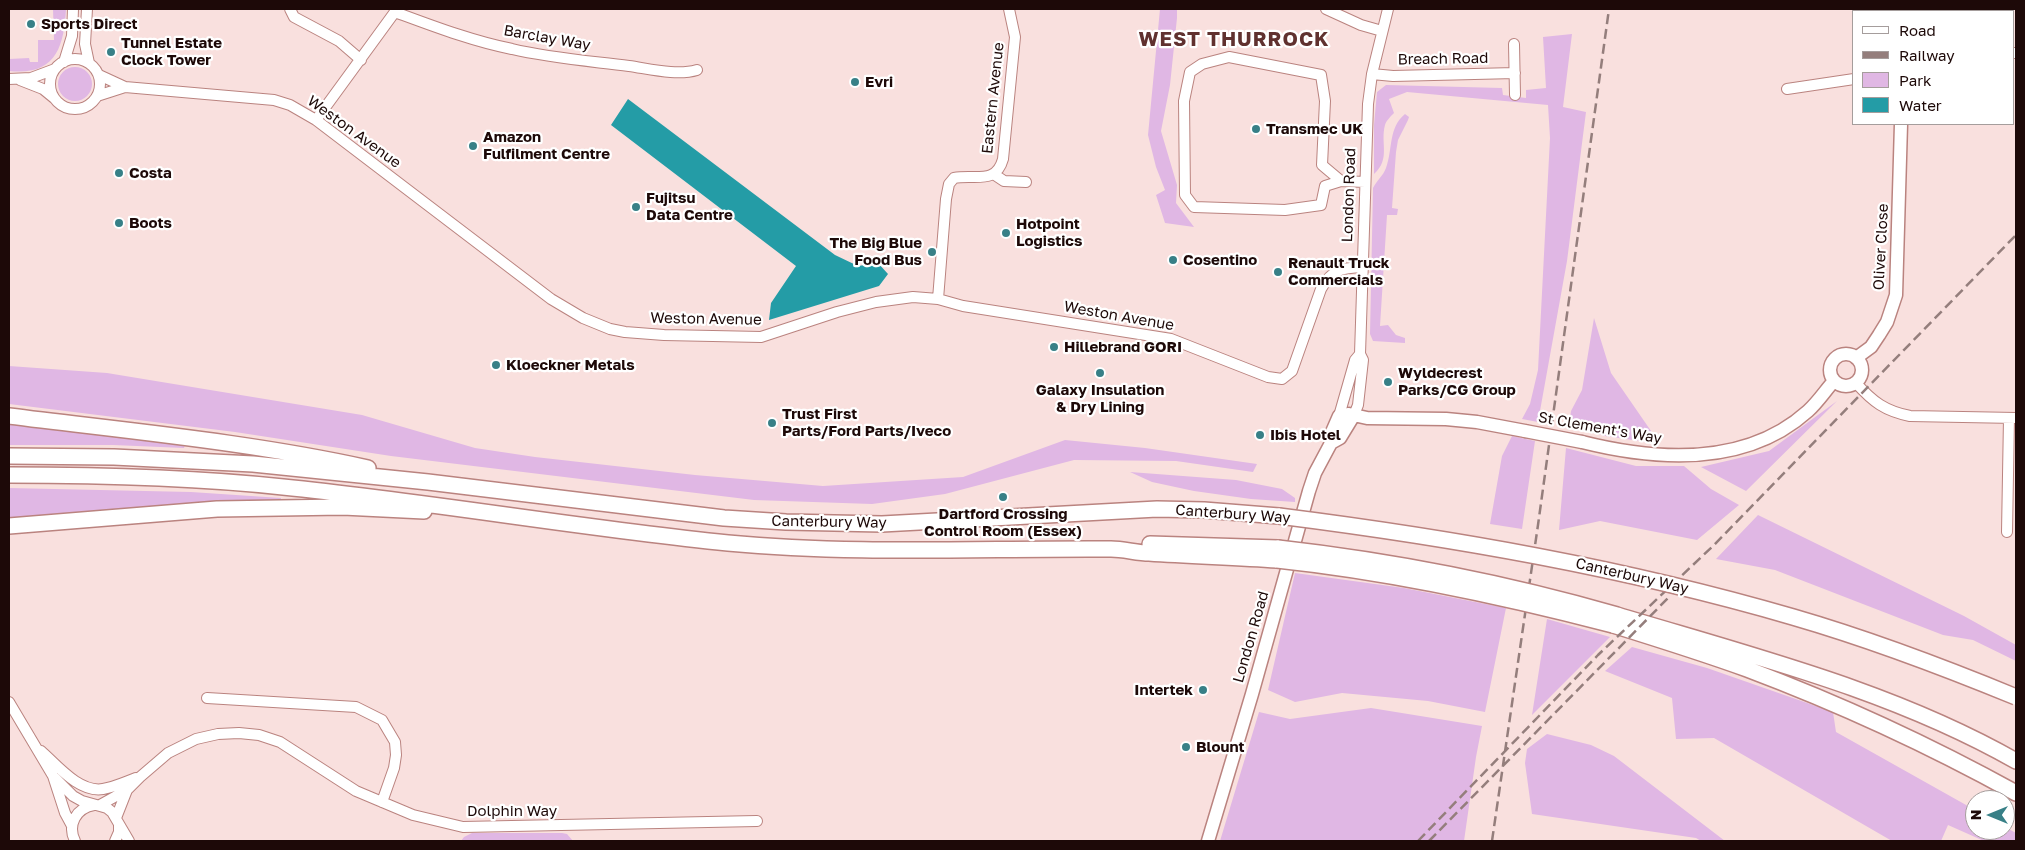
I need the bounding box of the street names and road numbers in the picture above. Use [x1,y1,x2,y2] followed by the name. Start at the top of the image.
[502,22,592,54] street label: Barclay Way
[978,41,1008,155] street label: Eastern Avenue
[1397,49,1489,69] street label: Breach Road
[304,92,404,172] street label: Weston Avenue
[1338,147,1360,243] street label: London Road
[1870,203,1892,291] street label: Oliver Close
[1063,297,1175,335] street label: Weston Avenue
[650,309,762,329] street label: Weston Avenue
[1537,408,1663,448] street label: St Clement's Way
[1175,501,1291,527] street label: Canterbury Way
[771,512,887,532] street label: Canterbury Way
[1574,554,1690,598] street label: Canterbury Way
[1229,589,1273,685] street label: London Road
[467,802,557,820] street label: Dolphin Way

